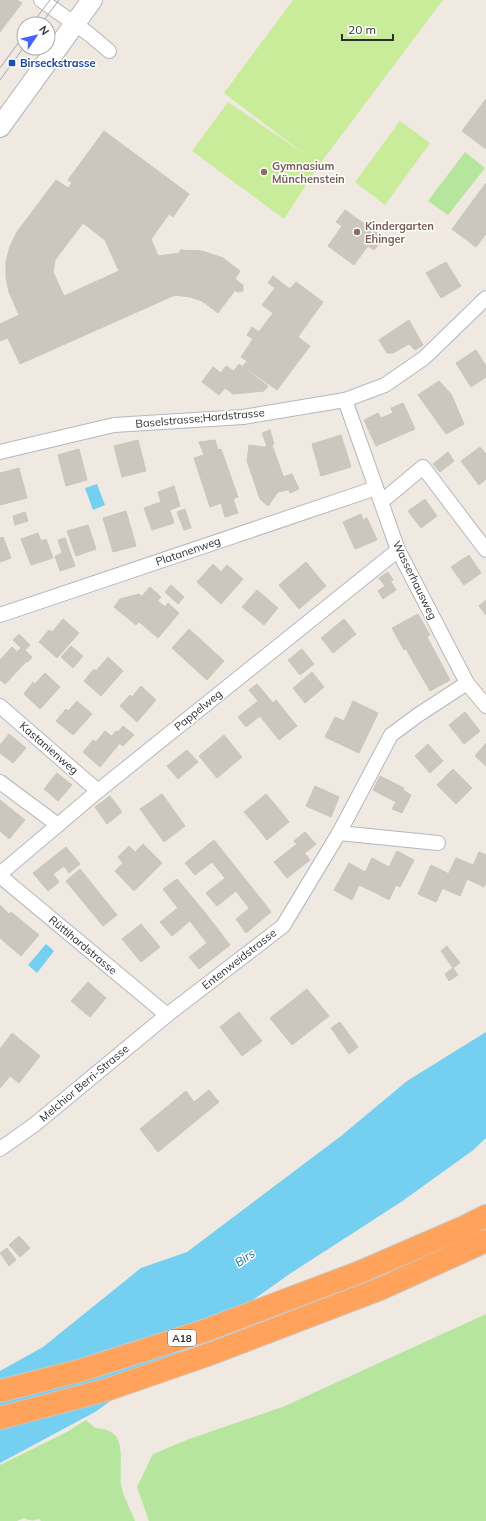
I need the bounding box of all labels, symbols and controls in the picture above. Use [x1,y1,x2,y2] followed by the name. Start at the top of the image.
[16,16,56,56] north arrow
[342,16,393,42] scale bar
[348,22,376,37] text: 20 m
[36,23,52,38] text: N
[20,56,96,70] place label: Birseckstrasse
[7,58,17,68] marker: Birseckstrasse
[272,159,345,186] place label: Gymnasium Münchenstein
[259,167,269,177] marker: Gymnasium Münchenstein
[365,219,434,246] place label: Kindergarten Ehinger
[352,227,362,237] marker: Kindergarten Ehinger
[135,405,265,431] street label: Baselstrasse;Hardstrasse
[154,533,222,569] street label: Platanenweg
[390,538,440,622] street label: Wasserhausweg
[171,686,225,734] street label: Pappelweg
[17,719,81,777] street label: Kastanienweg
[46,913,120,977] street label: Rüttihardstrasse
[199,926,279,992] street label: Entenweidstrasse
[36,1042,132,1124] street label: Melchior Berri-Strasse
[232,1245,258,1270] water label: Birs
[168,1330,196,1346] road number: A18

